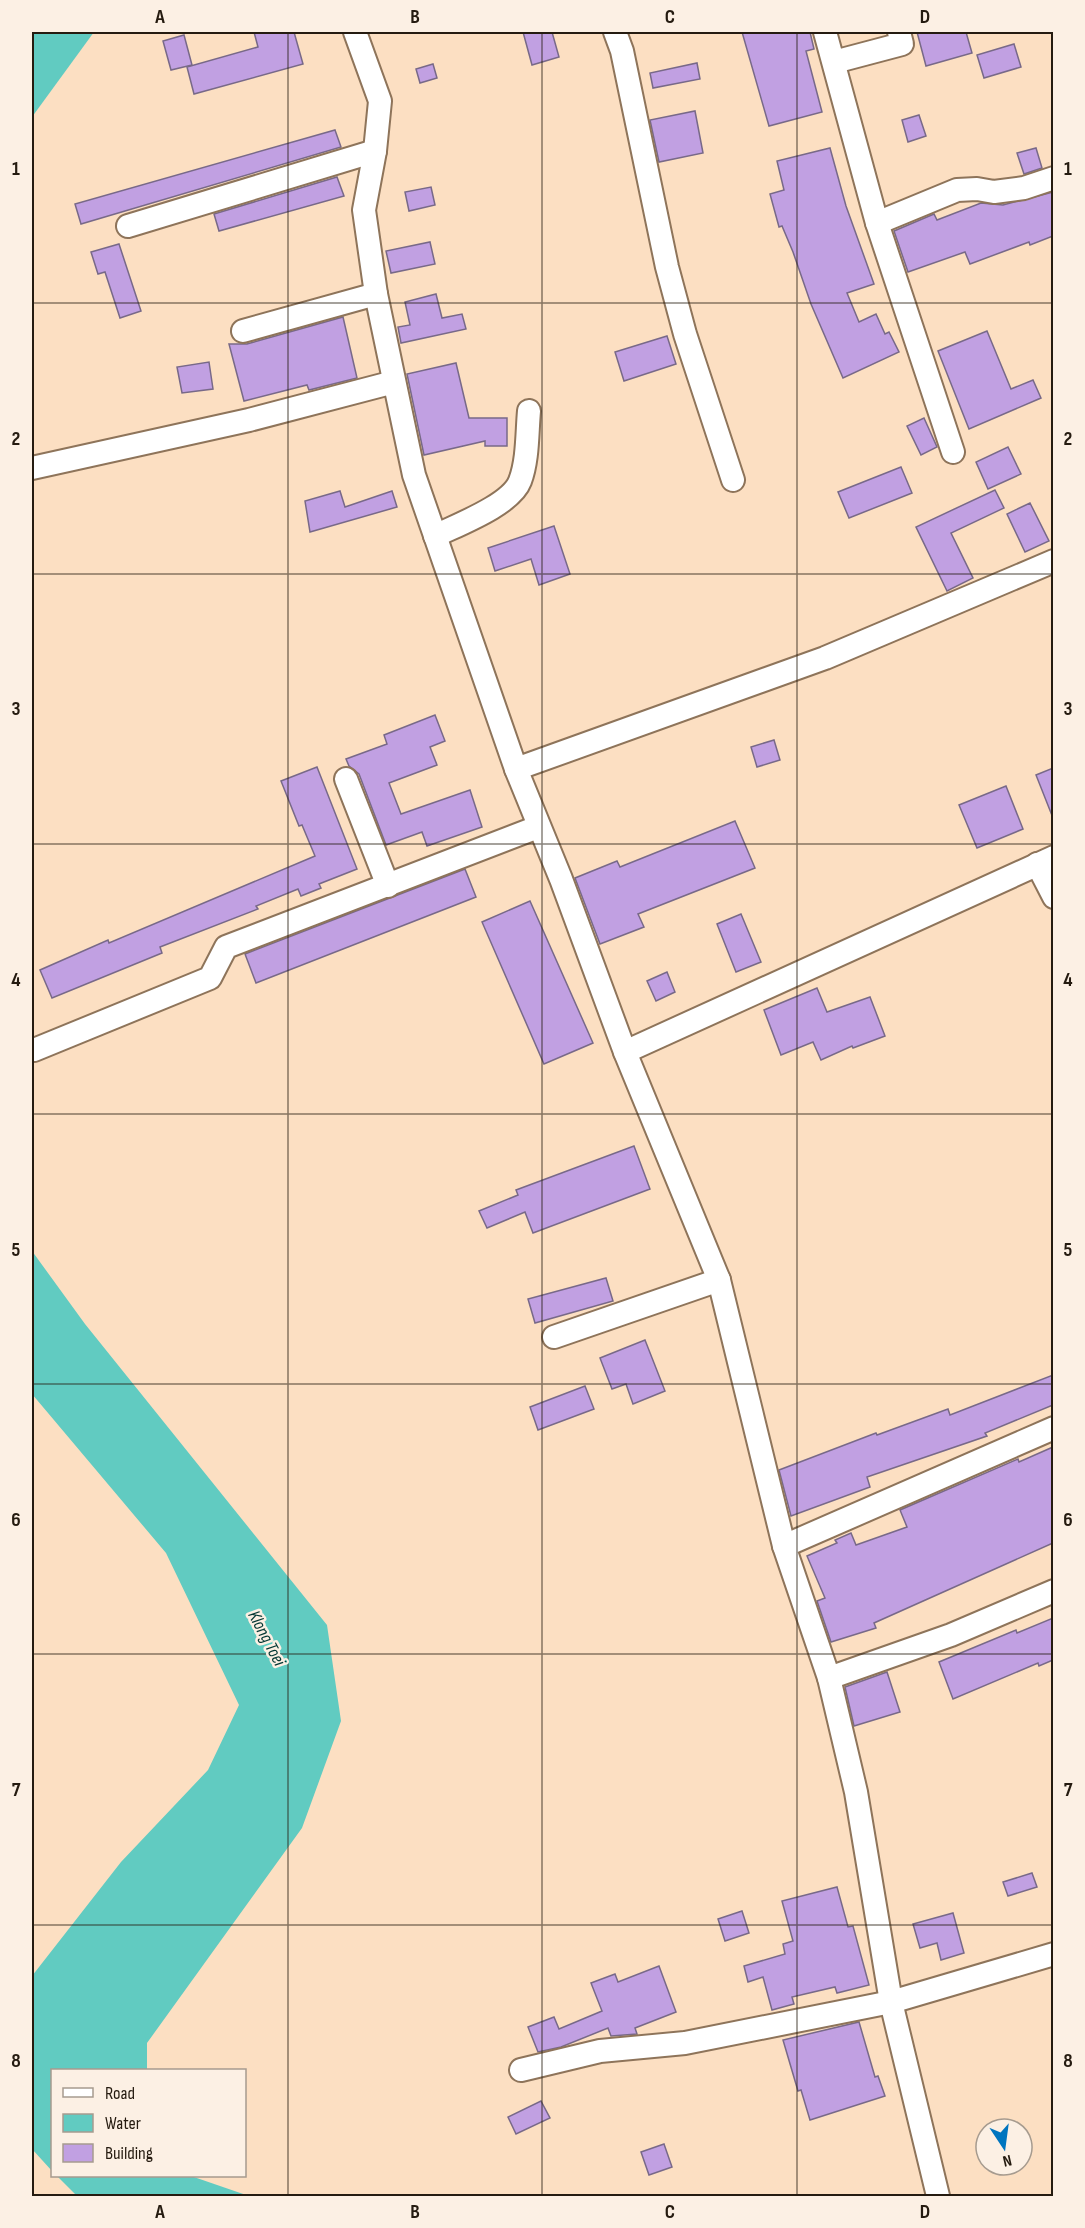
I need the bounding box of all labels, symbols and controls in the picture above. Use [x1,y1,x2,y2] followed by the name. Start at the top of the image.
[154,5,165,29] text: A
[410,5,420,29] text: B
[665,5,675,29] text: C
[920,5,930,29] text: D
[12,157,20,181] text: 1
[1064,157,1072,181] text: 1
[12,427,20,451] text: 2
[1064,427,1072,451] text: 2
[12,697,21,721] text: 3
[1064,697,1073,721] text: 3
[11,968,21,992] text: 4
[1063,968,1073,992] text: 4
[12,1238,21,1262] text: 5
[1064,1238,1073,1262] text: 5
[11,1508,21,1532] text: 6
[1063,1508,1073,1532] text: 6
[243,1607,290,1670] water label: Klong Toei
[12,1778,21,1802] text: 7
[1064,1778,1073,1802] text: 7
[11,2049,21,2073] text: 8
[1063,2049,1073,2073] text: 8
[51,2069,246,2177] legend
[105,2083,135,2104] text: Road
[105,2113,141,2134] text: Water
[974,2117,1034,2177] north arrow
[105,2143,153,2164] text: Building
[1001,2150,1013,2170] text: N
[154,2200,165,2224] text: A
[410,2200,420,2224] text: B
[665,2200,675,2224] text: C
[920,2200,930,2224] text: D

